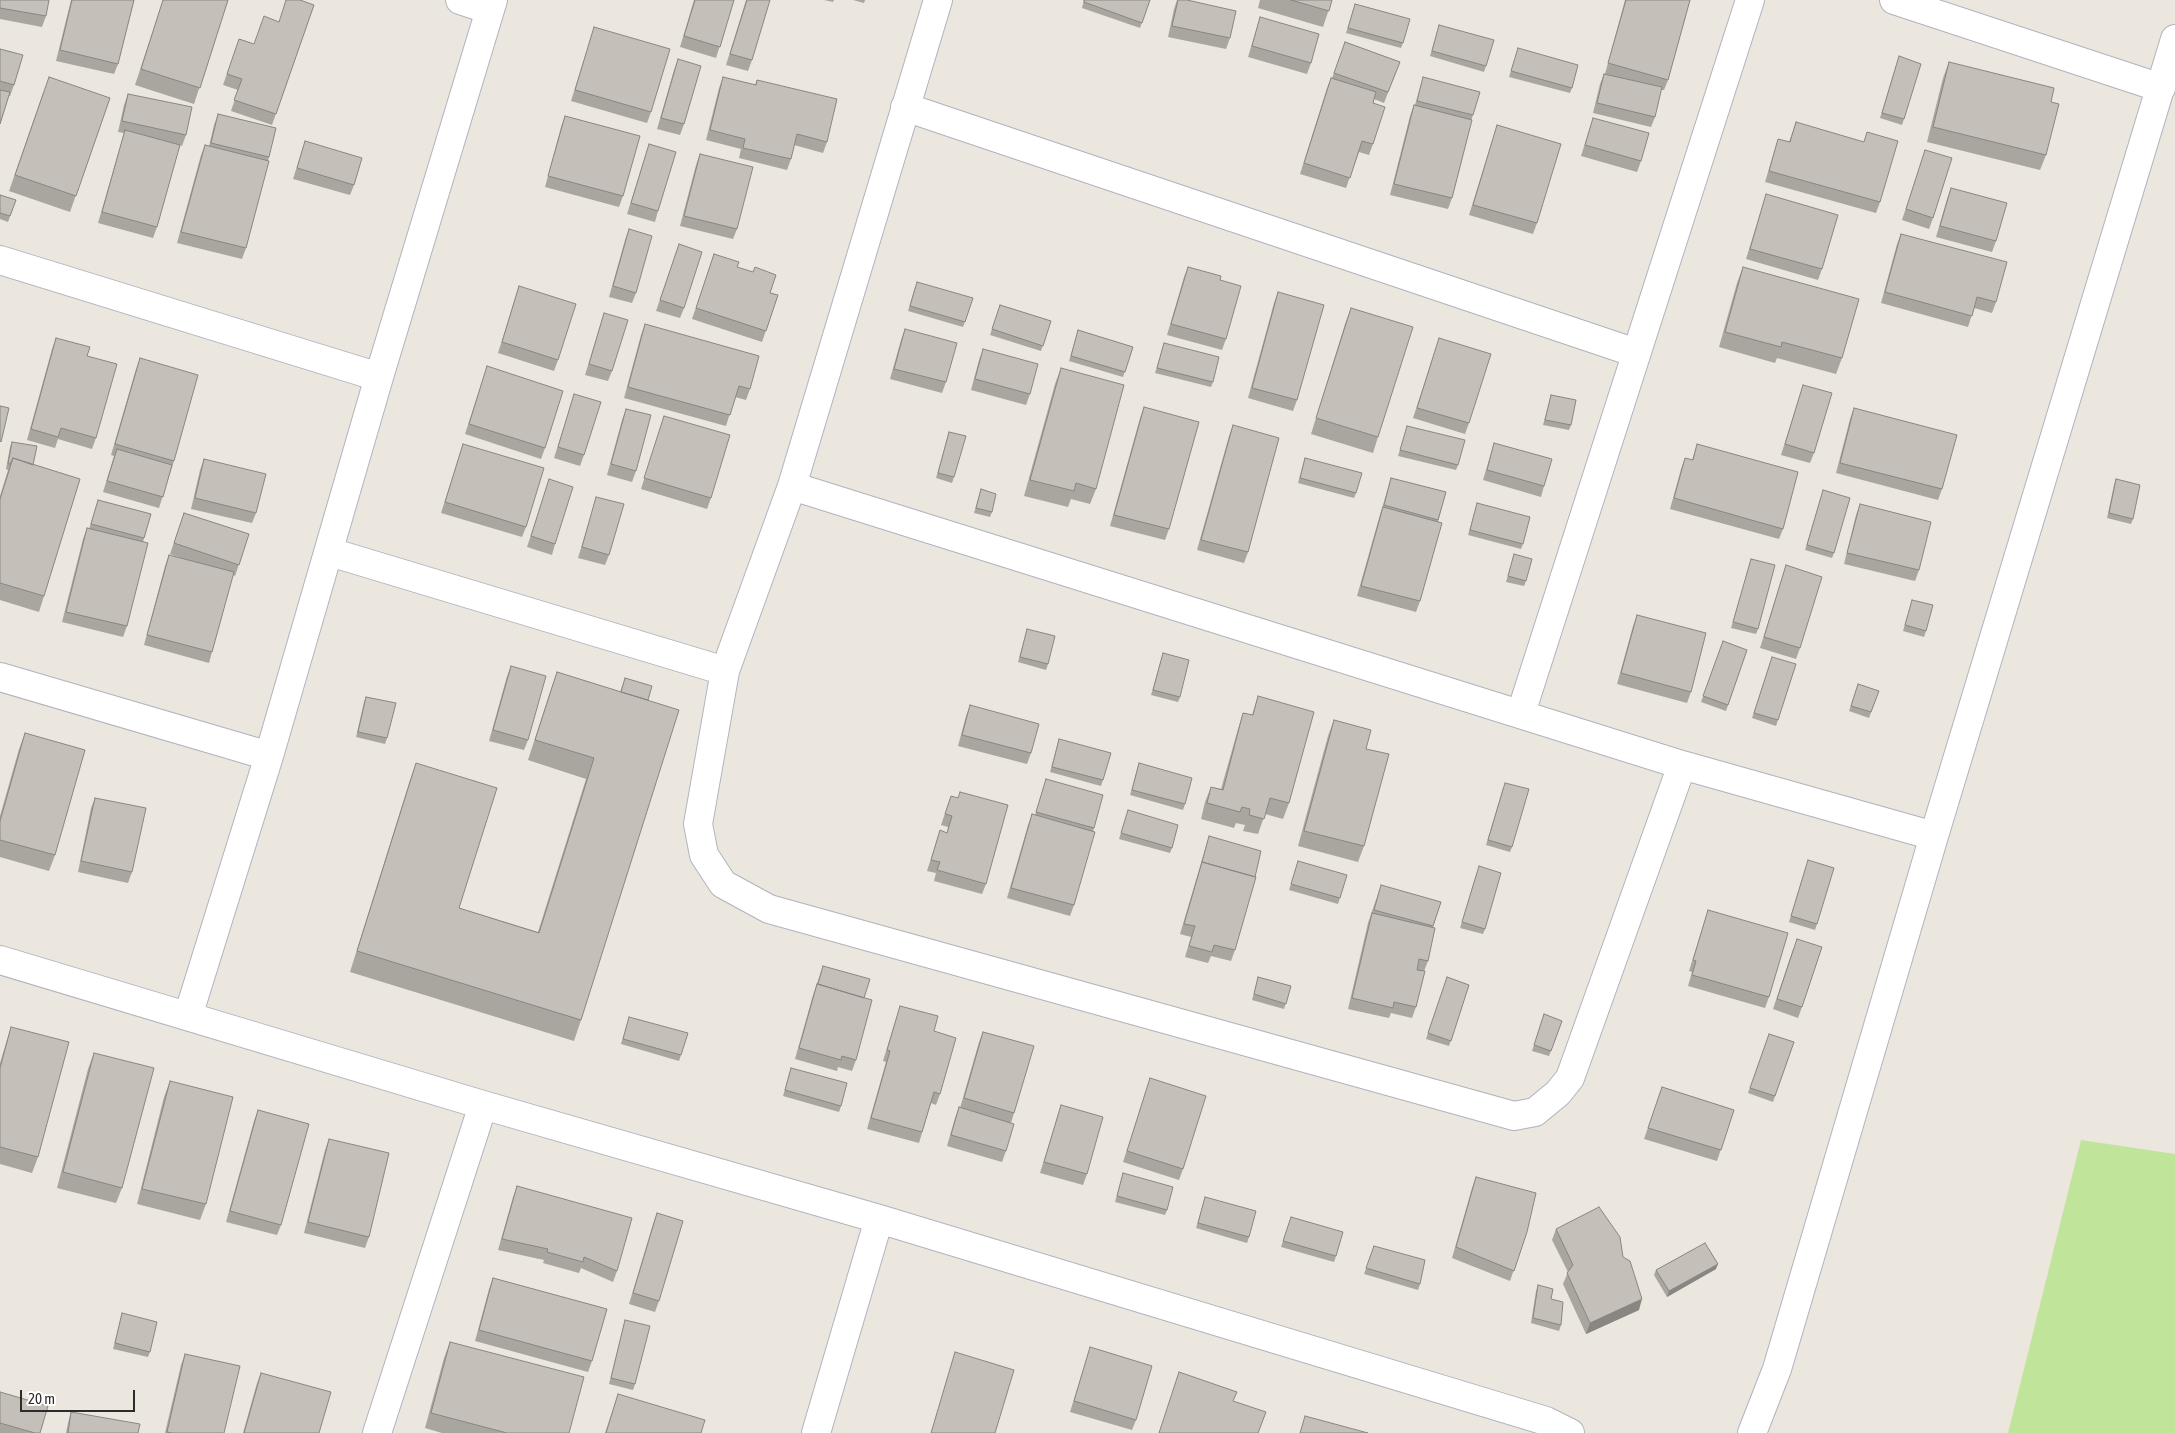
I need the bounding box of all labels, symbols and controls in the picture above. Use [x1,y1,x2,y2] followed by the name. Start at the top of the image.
[22,1380,138,1412] scale bar
[28,1390,55,1407] text: 20 m

